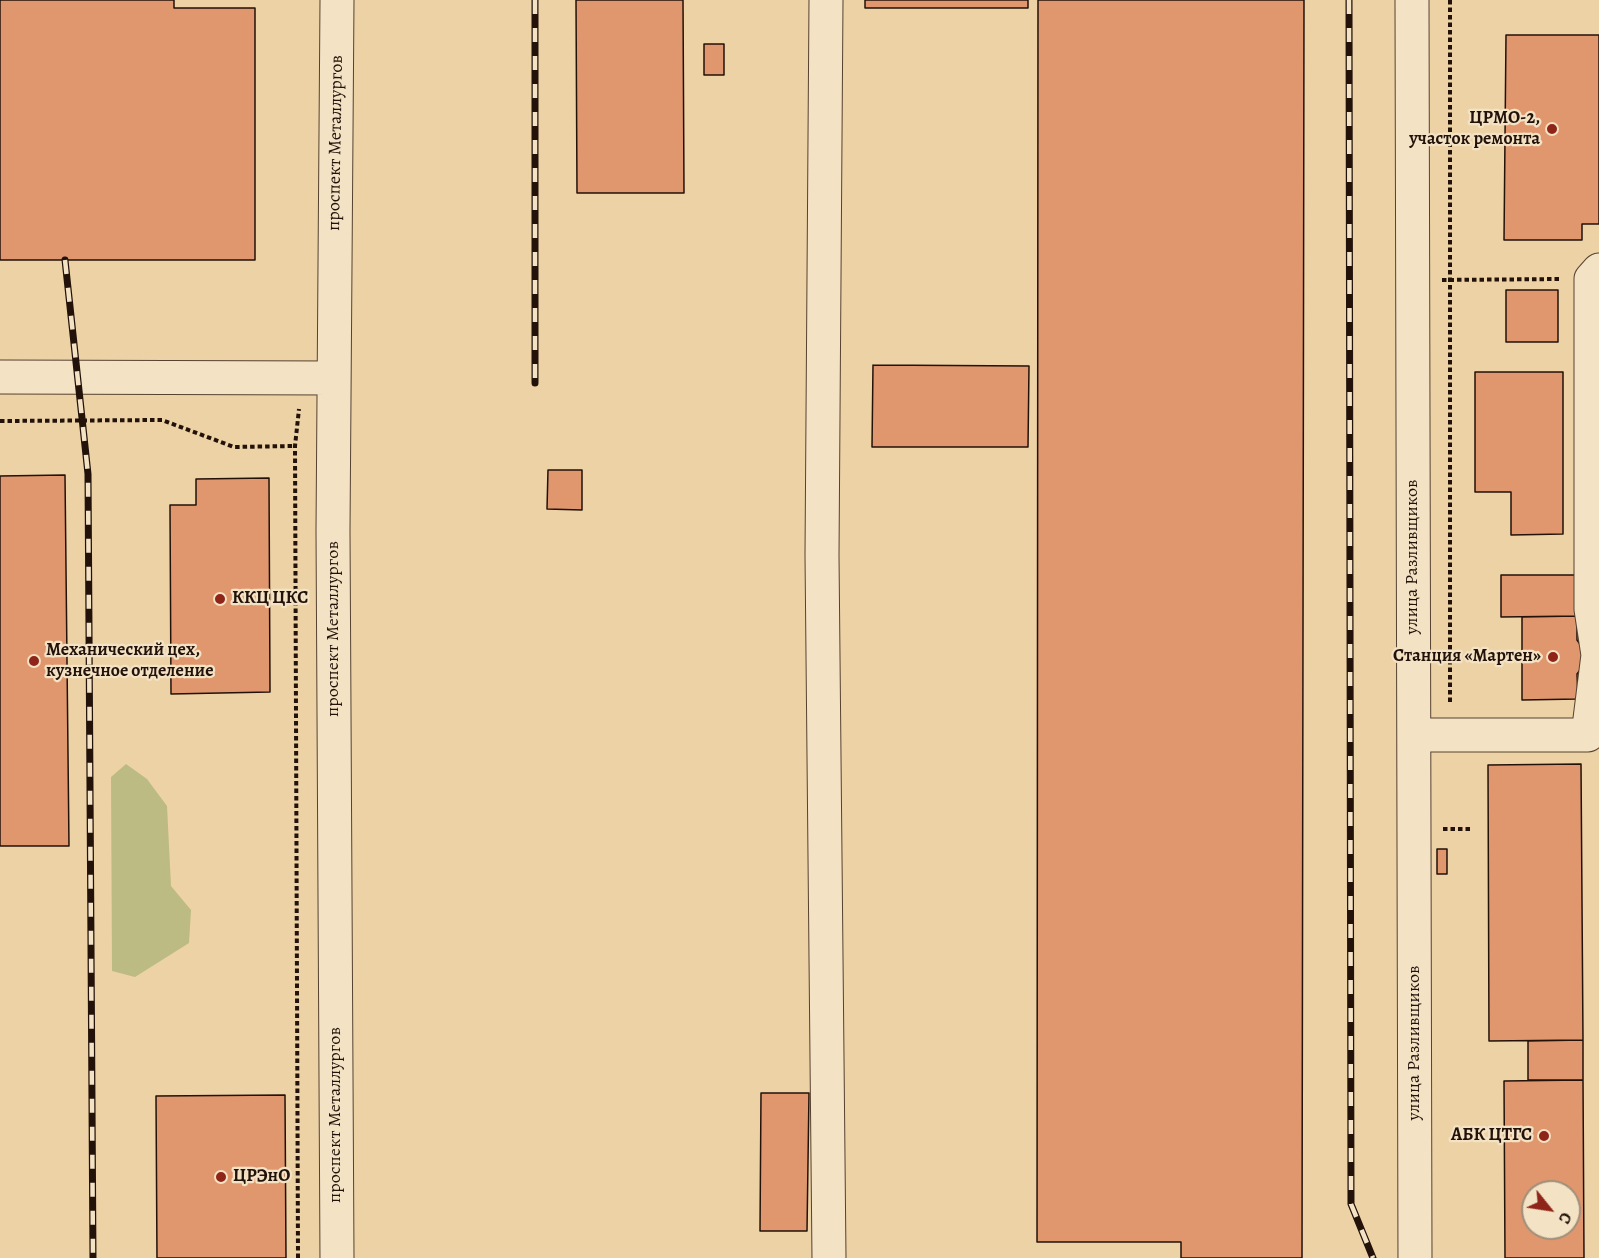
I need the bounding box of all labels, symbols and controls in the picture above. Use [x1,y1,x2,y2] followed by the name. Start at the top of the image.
[324,55,348,231] street label: проспект Металлургов
[1409,108,1540,150] place label: ЦРМО-2, участок ремонта
[1545,122,1559,136] marker: ЦРМО-2, участок ремонта
[1402,479,1424,635] street label: улица Разливщиков
[323,541,345,717] street label: проспект Металлургов
[232,588,308,610] place label: ККЦ ЦКС
[213,592,227,606] marker: ККЦ ЦКС
[46,640,214,682] place label: Механический цех, кузнечное отделение
[1393,646,1541,668] place label: Станция «Мартен»
[1546,650,1560,664] marker: Станция «Мартен»
[27,654,41,668] marker: Механический цех, кузнечное отделение
[1404,965,1426,1121] street label: улица Разливщиков
[325,1027,347,1203] street label: проспект Металлургов
[1451,1125,1532,1147] place label: АБК ЦТГС
[1537,1129,1551,1143] marker: АБК ЦТГС
[233,1166,290,1188] place label: ЦРЭнО
[214,1170,228,1184] marker: ЦРЭнО
[1521,1180,1581,1240] north arrow
[1553,1208,1577,1228] text: С

